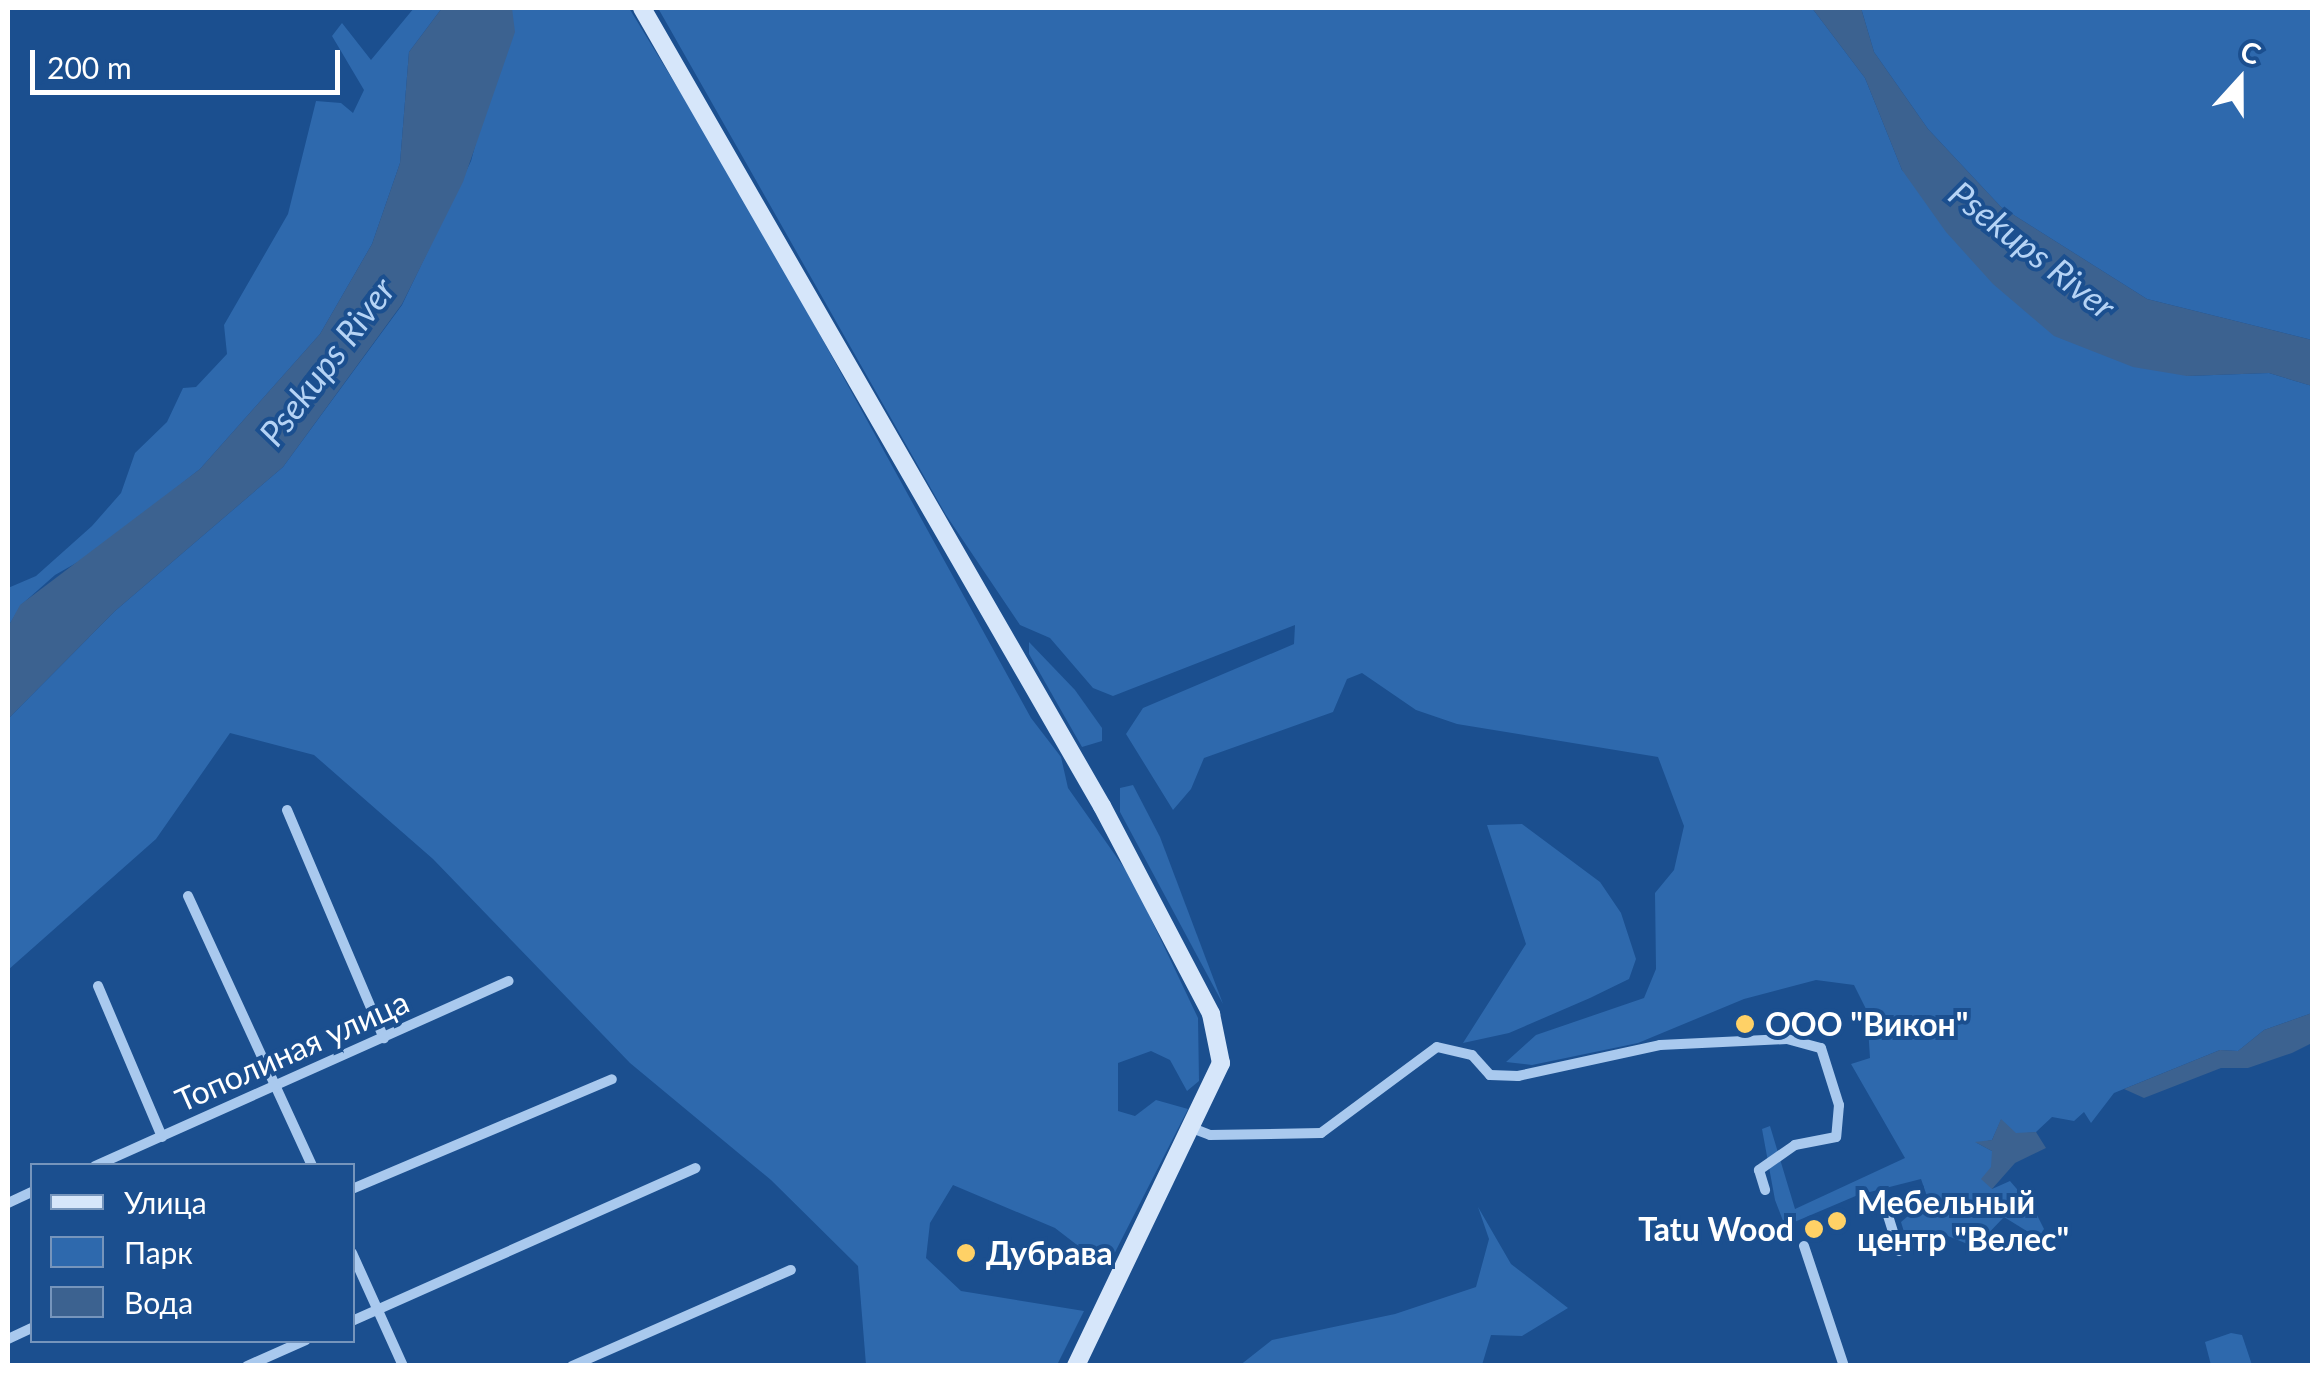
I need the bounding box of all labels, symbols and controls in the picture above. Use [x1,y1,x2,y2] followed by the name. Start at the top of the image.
[35,30,345,92] scale bar
[2190,30,2290,130] north arrow
[2236,33,2265,71] text: С
[47,49,132,85] text: 200 m
[1942,171,2124,327] water label: Psekups River
[249,269,403,453] water label: Psekups River
[169,982,415,1120] street label: Тополиная улица
[1765,1005,1968,1043] place label: ООО "Викон"
[1734,1013,1756,1035] marker: ООО "Викон"
[30,1163,355,1343] legend
[124,1184,207,1220] text: Улица
[1857,1184,2069,1259] place label: Мебельный центр "Велес"
[1638,1210,1794,1248] place label: Tatu Wood
[1826,1210,1848,1232] marker: Мебельный центр "Велес"
[1803,1218,1825,1240] marker: Tatu Wood
[124,1234,193,1270] text: Парк
[986,1234,1113,1272] place label: Дубрава
[955,1242,977,1264] marker: Дубрава
[124,1284,193,1320] text: Вода

